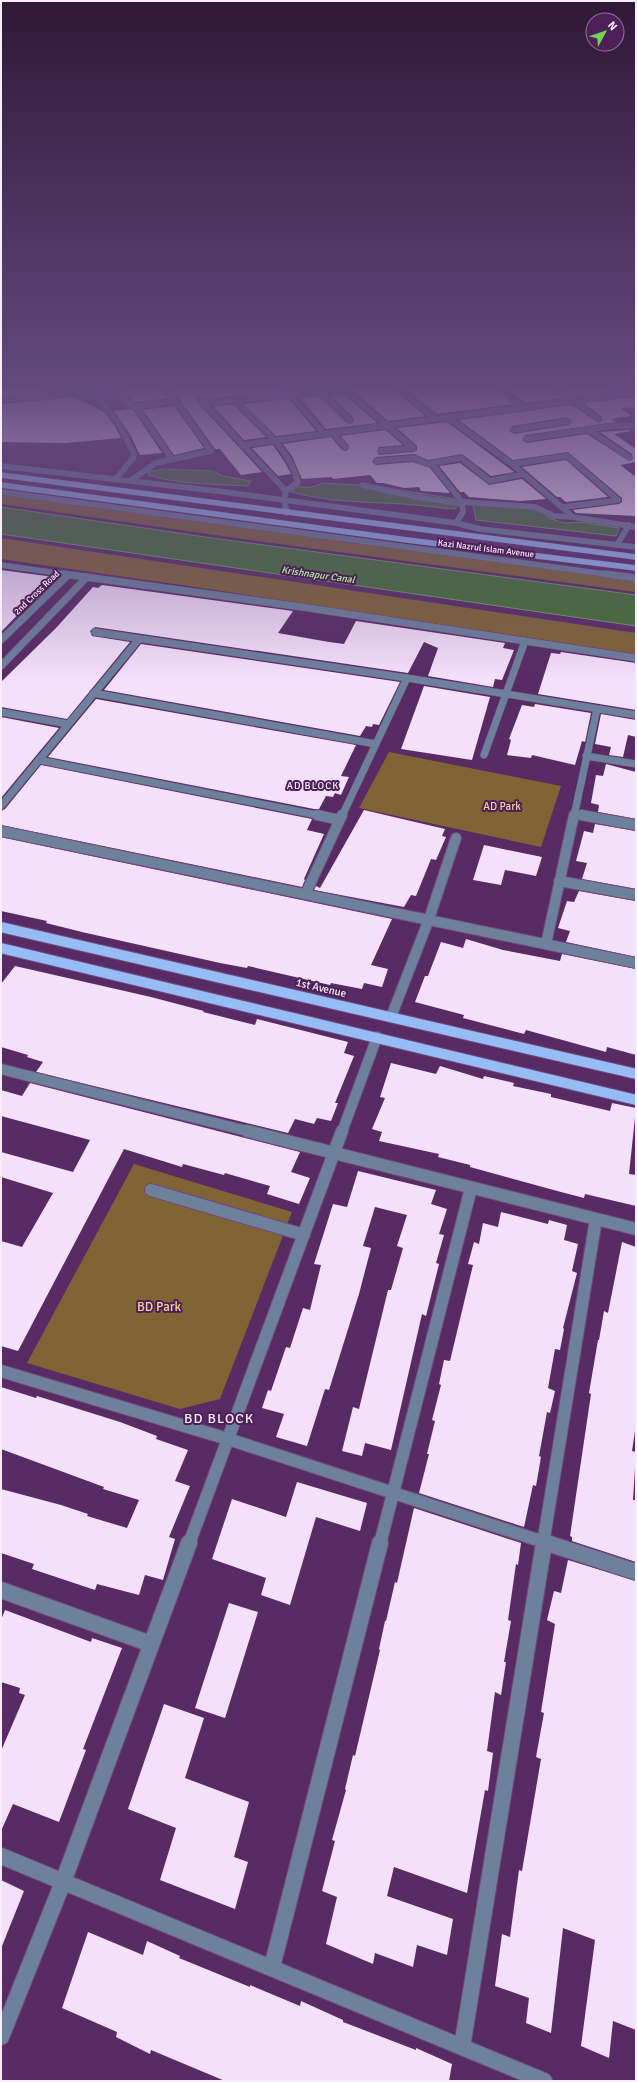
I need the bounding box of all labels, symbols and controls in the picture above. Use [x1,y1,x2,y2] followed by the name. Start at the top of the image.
[585,12,625,52] north arrow
[605,19,620,33] text: N
[437,538,535,560] street label: Kazi Nazrul Islam Avenue
[281,564,357,586] water label: Krishnapur Canal
[12,568,62,617] street label: 2nd Cross Road
[287,780,339,792] district label: AD BLOCK
[483,800,521,813] park label: AD Park
[294,976,348,1000] street label: 1st Avenue
[137,1299,182,1315] park label: BD Park
[184,1410,254,1427] district label: BD BLOCK

